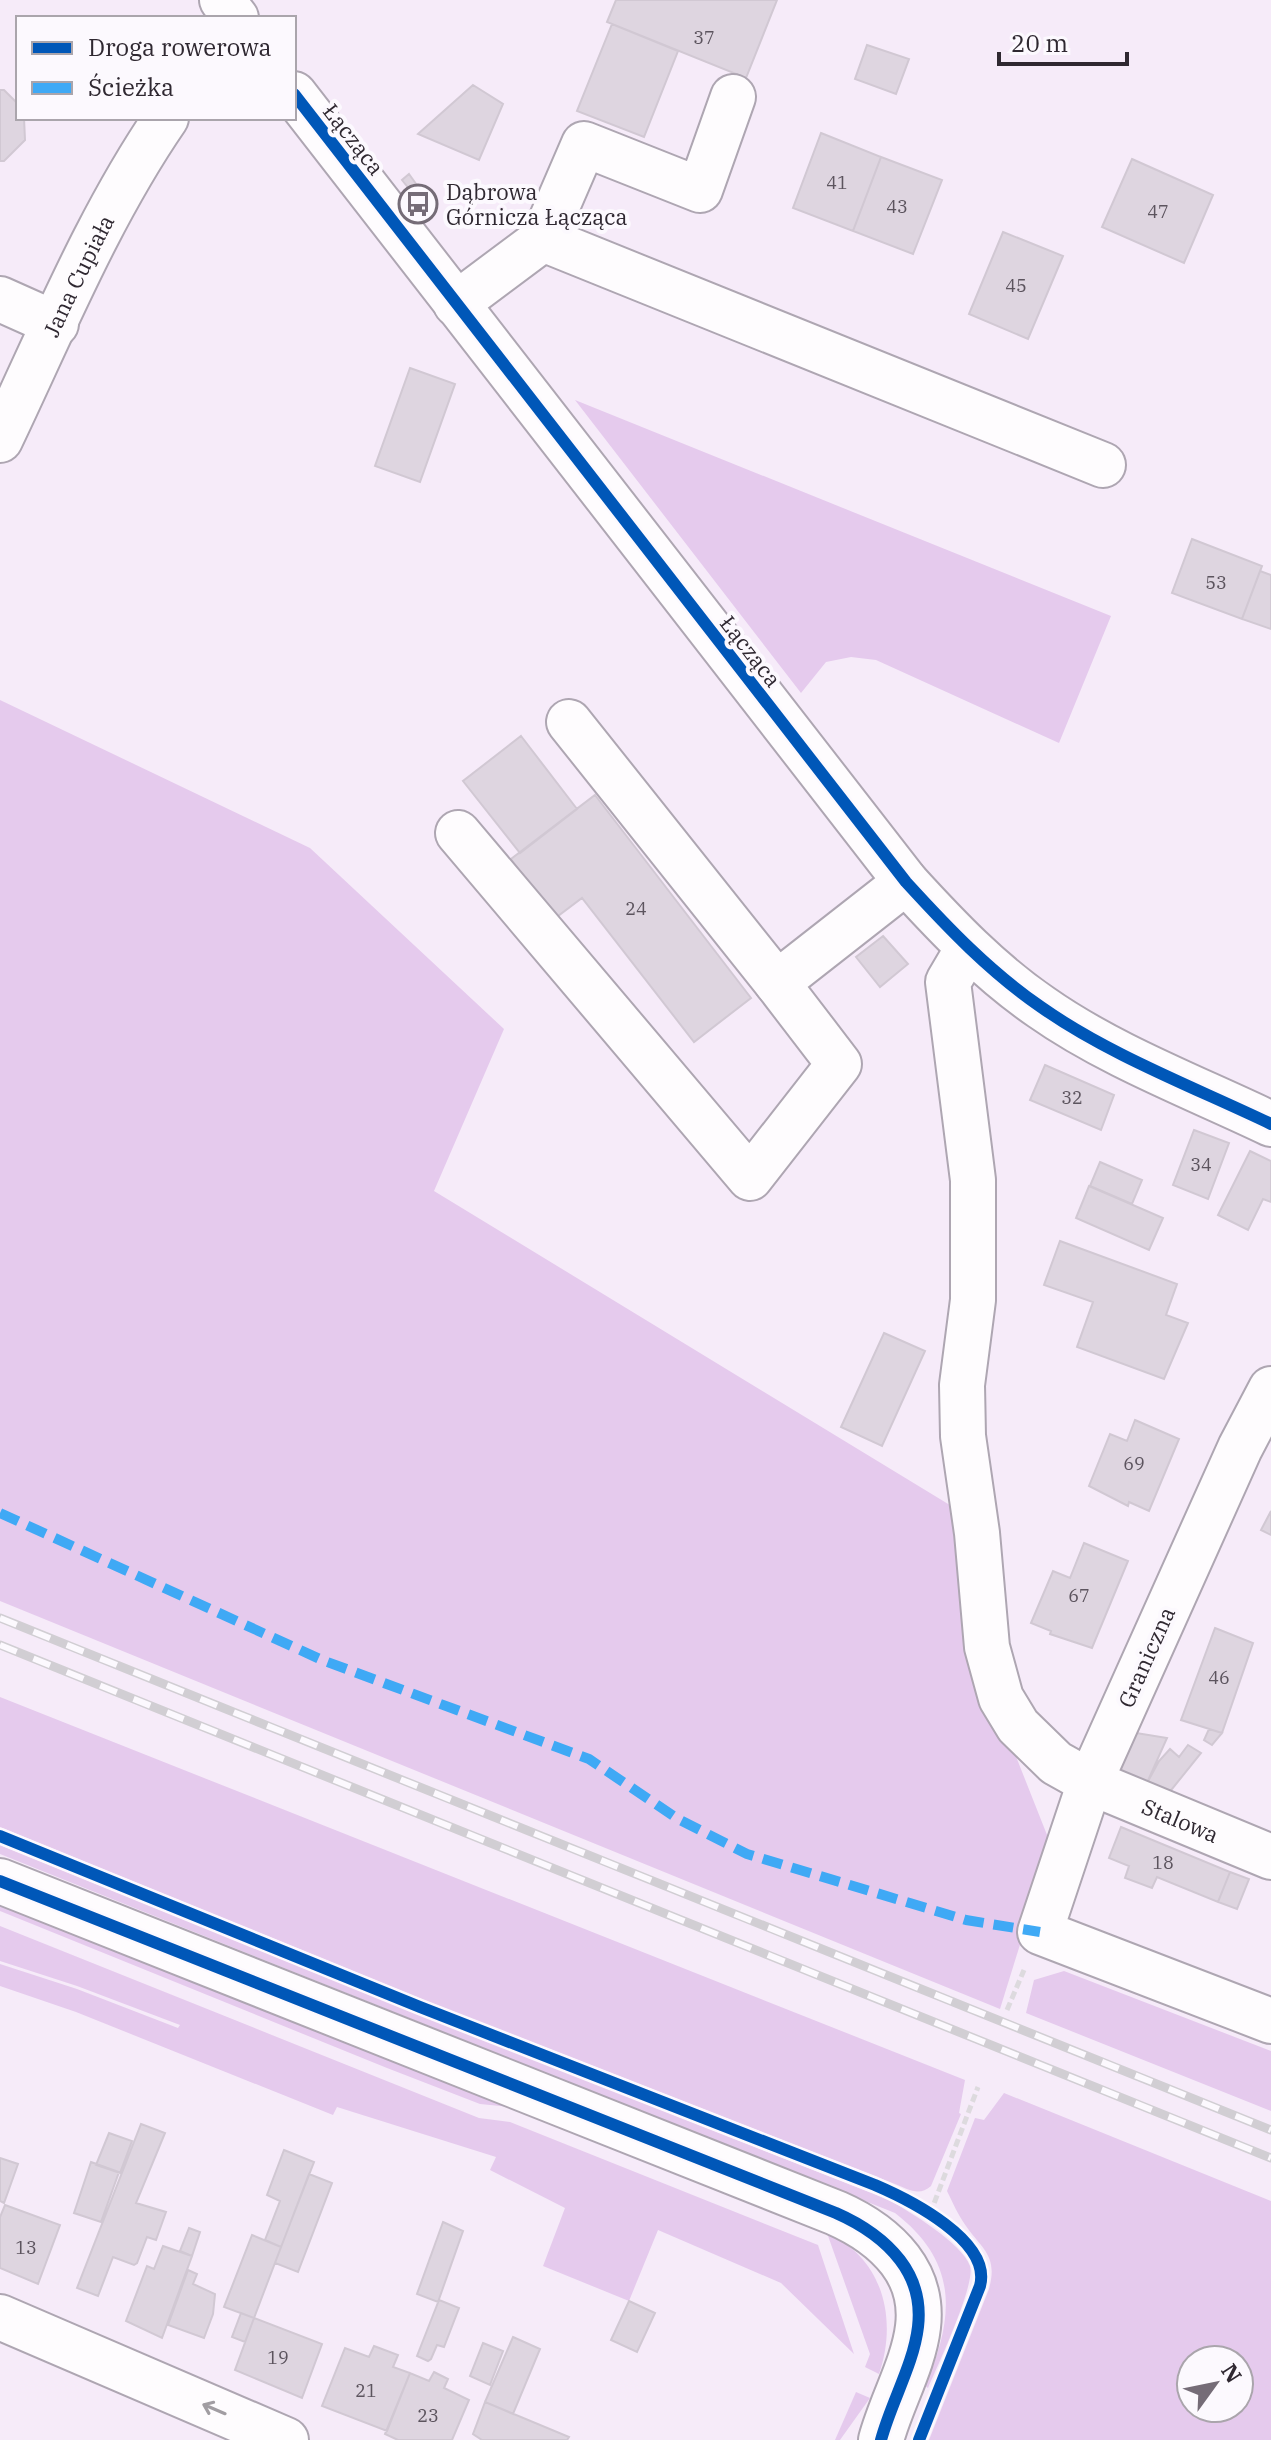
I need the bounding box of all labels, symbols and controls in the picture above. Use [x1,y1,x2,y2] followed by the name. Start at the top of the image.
[16,16,296,120] legend
[999,16,1127,66] scale bar
[693,26,715,49] house number: 37
[1011,27,1068,59] text: 20 m
[88,31,272,63] text: Droga rowerowa
[88,71,174,103] text: Ścieżka
[317,97,391,181] street label: Łącząca
[826,171,848,194] house number: 41
[446,177,628,231] place label: Dąbrowa Górnicza Łącząca
[397,183,439,225] bus stop icon: Dąbrowa Górnicza Łącząca
[886,195,908,218] house number: 43
[1147,200,1169,223] house number: 47
[36,209,120,341] street label: Jana Cupiała
[1005,274,1027,297] house number: 45
[1205,571,1227,594] house number: 53
[714,609,788,693] street label: Łącząca
[625,897,647,920] house number: 24
[1061,1086,1083,1109] house number: 32
[1190,1153,1212,1176] house number: 34
[1123,1452,1145,1475] house number: 69
[1068,1584,1090,1607] house number: 67
[1111,1602,1181,1712] street label: Graniczna
[1208,1666,1230,1689] house number: 46
[1138,1791,1223,1848] street label: Stalowa
[1152,1851,1174,1874] house number: 18
[15,2236,37,2259] house number: 13
[1175,2344,1255,2424] north arrow
[267,2346,289,2369] house number: 19
[1215,2358,1249,2388] text: N
[355,2379,377,2402] house number: 21
[202,2401,227,2416] one-way arrow
[417,2404,439,2427] house number: 23

